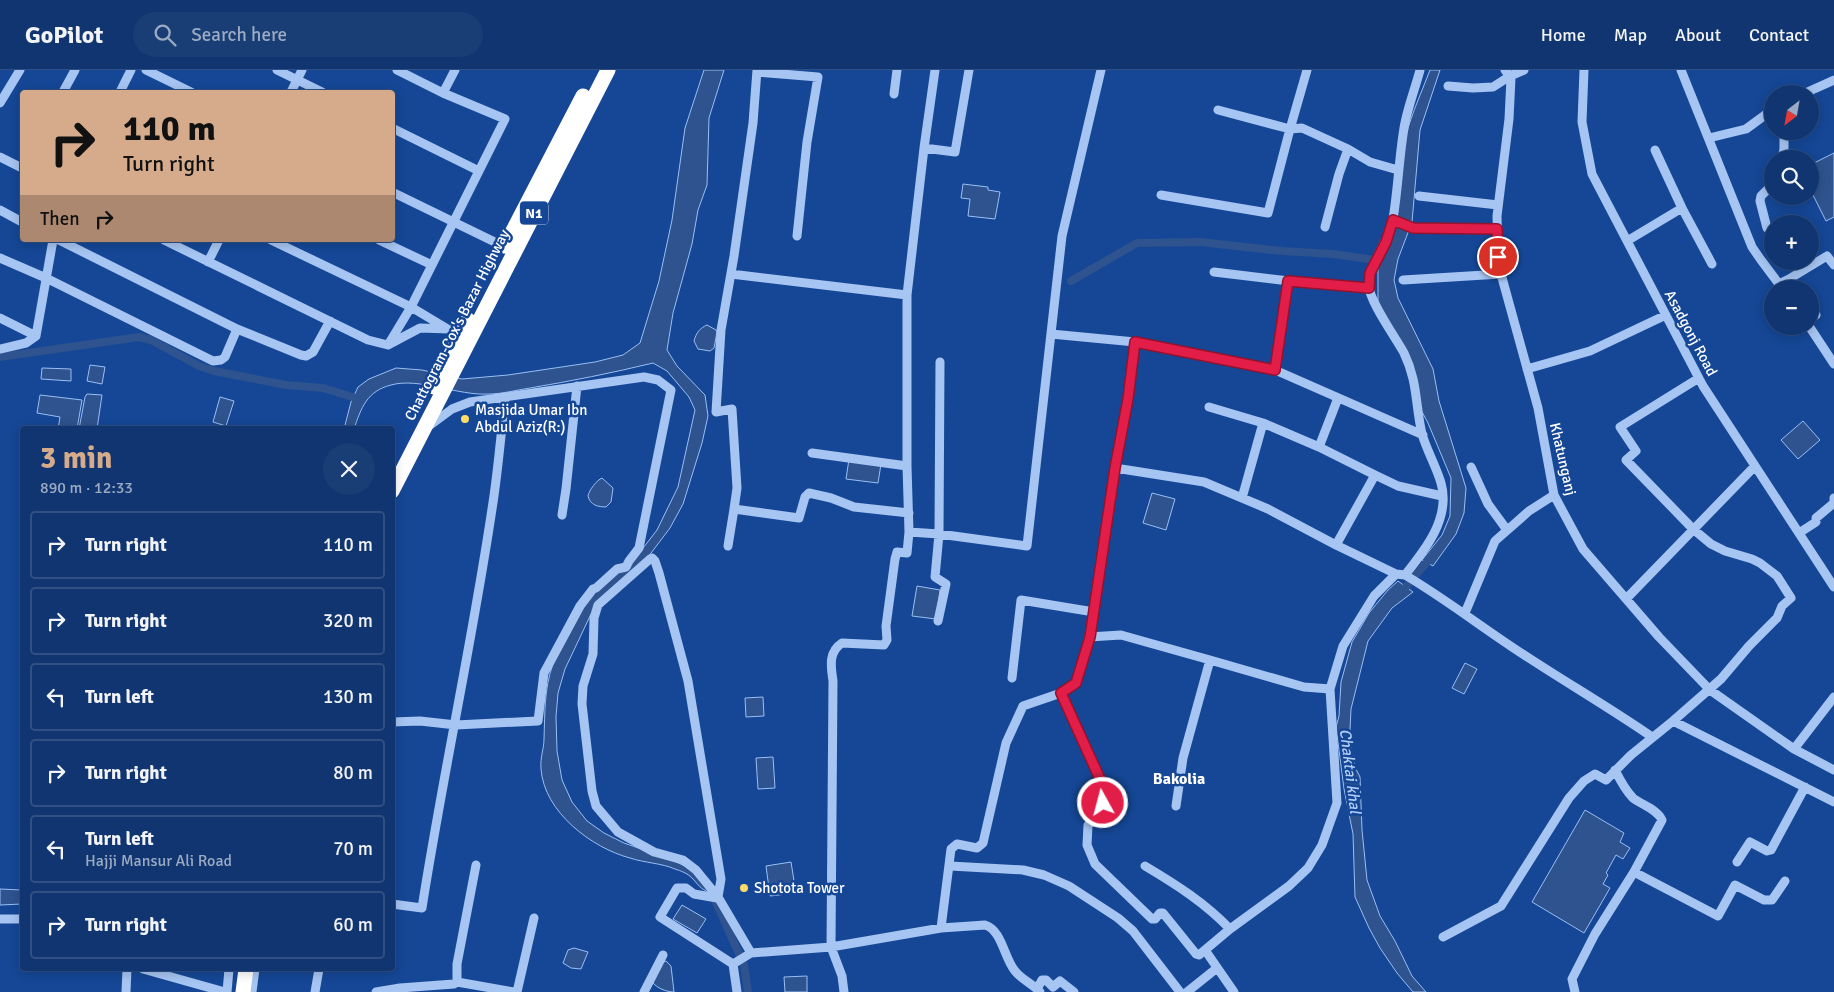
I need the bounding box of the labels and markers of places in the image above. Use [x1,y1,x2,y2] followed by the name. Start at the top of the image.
[1477,236,1519,278] pin
[475,401,587,436] place label: Masjida Umar Ibn Abdul Aziz(R:)
[459,413,471,425] marker: Masjida Umar Ibn Abdul Aziz(R:)
[754,879,845,897] place label: Shotota Tower
[738,882,750,894] marker: Shotota Tower

